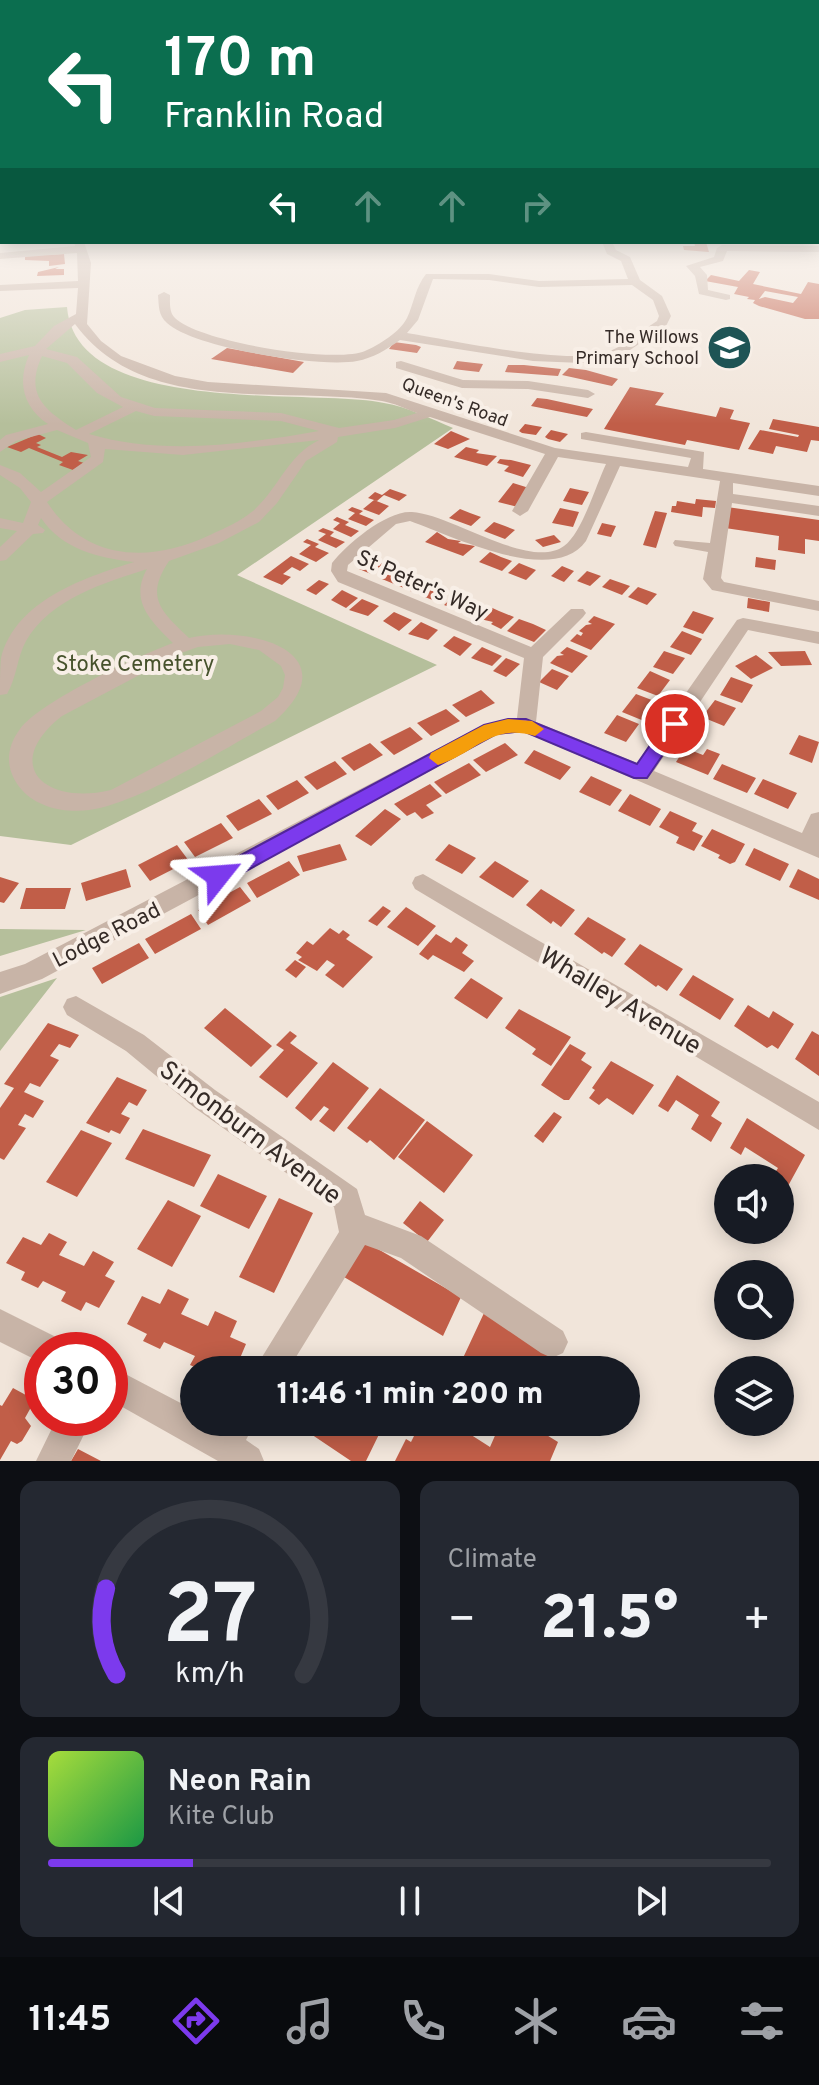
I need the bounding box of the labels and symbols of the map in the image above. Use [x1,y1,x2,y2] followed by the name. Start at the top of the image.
[706,323,754,371] school or university icon: The Willows Primary School
[575,327,699,371] place label: The Willows Primary School
[398,374,511,433] street label: Queen's Road
[352,545,492,627] street label: St Peter's Way
[56,652,214,679] park label: Stoke Cemetery
[641,690,709,758] pin
[176,834,260,918] position arrow
[49,898,166,975] street label: Lodge Road
[533,941,707,1063] street label: Whalley Avenue
[152,1055,347,1213] street label: Simonburn Avenue
[24,1332,128,1436] speed limit sign: 30

